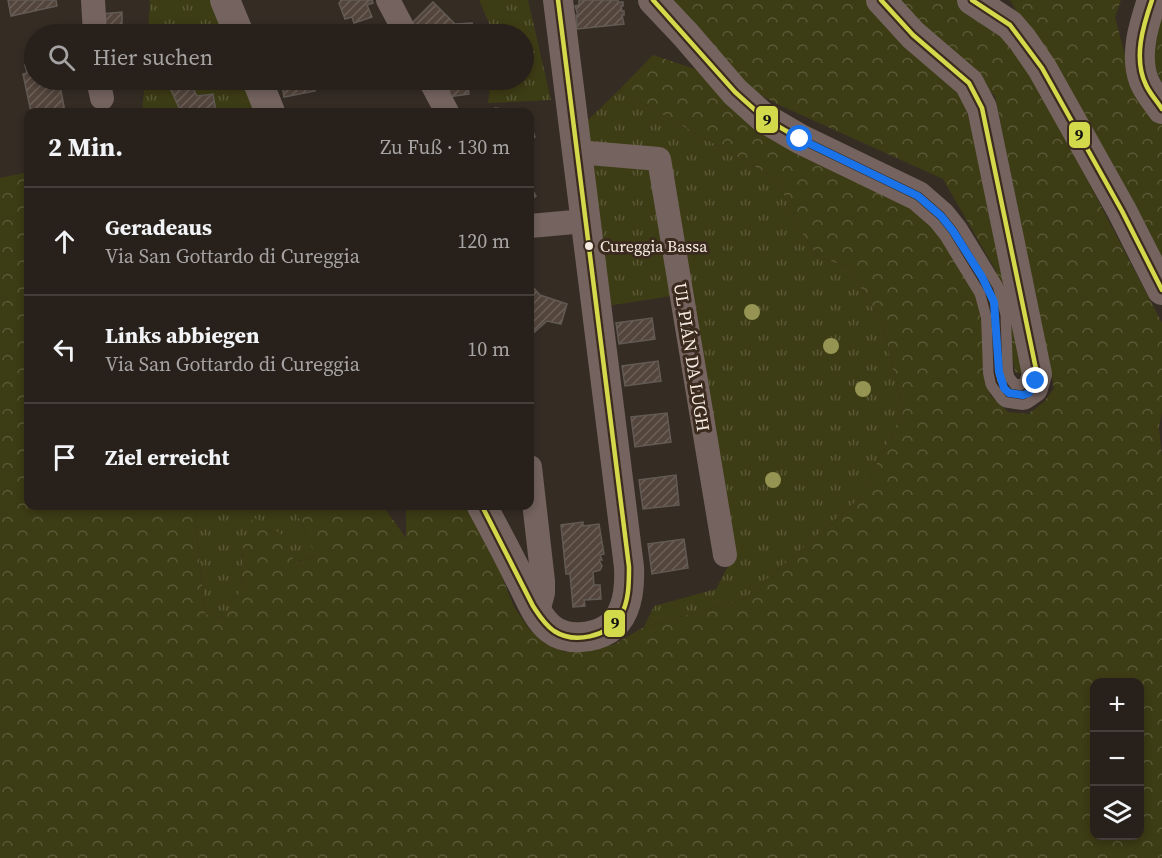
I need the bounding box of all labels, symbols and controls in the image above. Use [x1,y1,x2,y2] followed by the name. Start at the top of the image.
[24,24,534,90] search box
[45,41,78,74] icon: search
[93,42,213,72] text: Hier suchen
[755,105,779,134] line badge: 9
[763,109,772,131] text: 9
[1068,121,1091,149] line badge: 9
[1075,124,1084,146] text: 9
[786,125,812,151] route start
[48,129,123,165] text: 2 Min.
[380,133,510,161] text: Zu Fuß · 130 m
[105,212,212,242] text: Geradeaus
[48,225,81,258] icon: ahead
[457,227,510,255] text: 120 m
[600,235,708,257] place label: Cureggia Bassa
[583,240,595,252] marker: Cureggia Bassa
[105,242,360,270] text: Via San Gottardo di Cureggia
[668,281,716,433] street label: UL PIÁN DA LUGH
[105,320,260,350] text: Links abbiegen
[48,333,81,366] icon: left
[467,335,510,363] text: 10 m
[105,350,360,378] text: Via San Gottardo di Cureggia
[1022,367,1048,393] route end
[48,441,81,474] icon: arrive
[105,442,229,472] text: Ziel erreicht
[603,609,626,638] line badge: 9
[611,612,620,634] text: 9
[1090,678,1144,840] map controls
[1090,678,1144,732] button: +
[1090,732,1144,786] button: −
[1090,786,1144,840] button: layers

